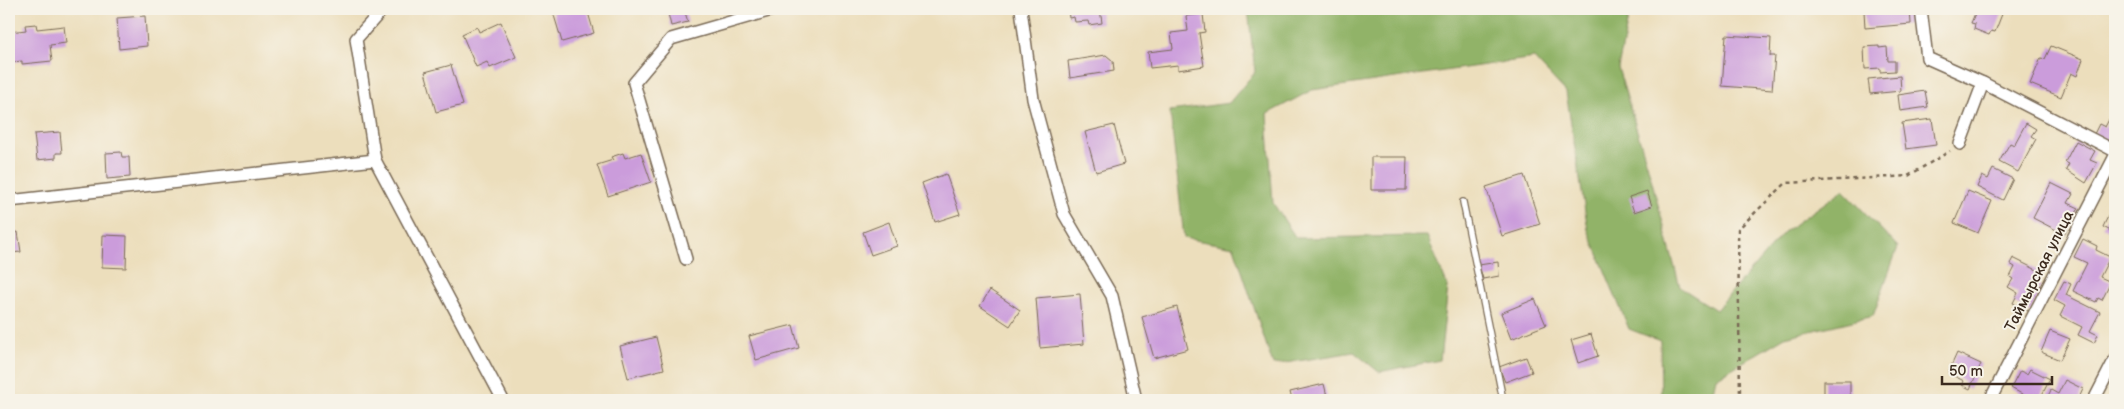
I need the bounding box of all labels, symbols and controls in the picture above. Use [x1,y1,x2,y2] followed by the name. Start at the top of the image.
[2001,207,2078,335] street label: Таймырская улица
[1942,354,2052,386] scale bar
[1949,362,1983,381] text: 50 m

